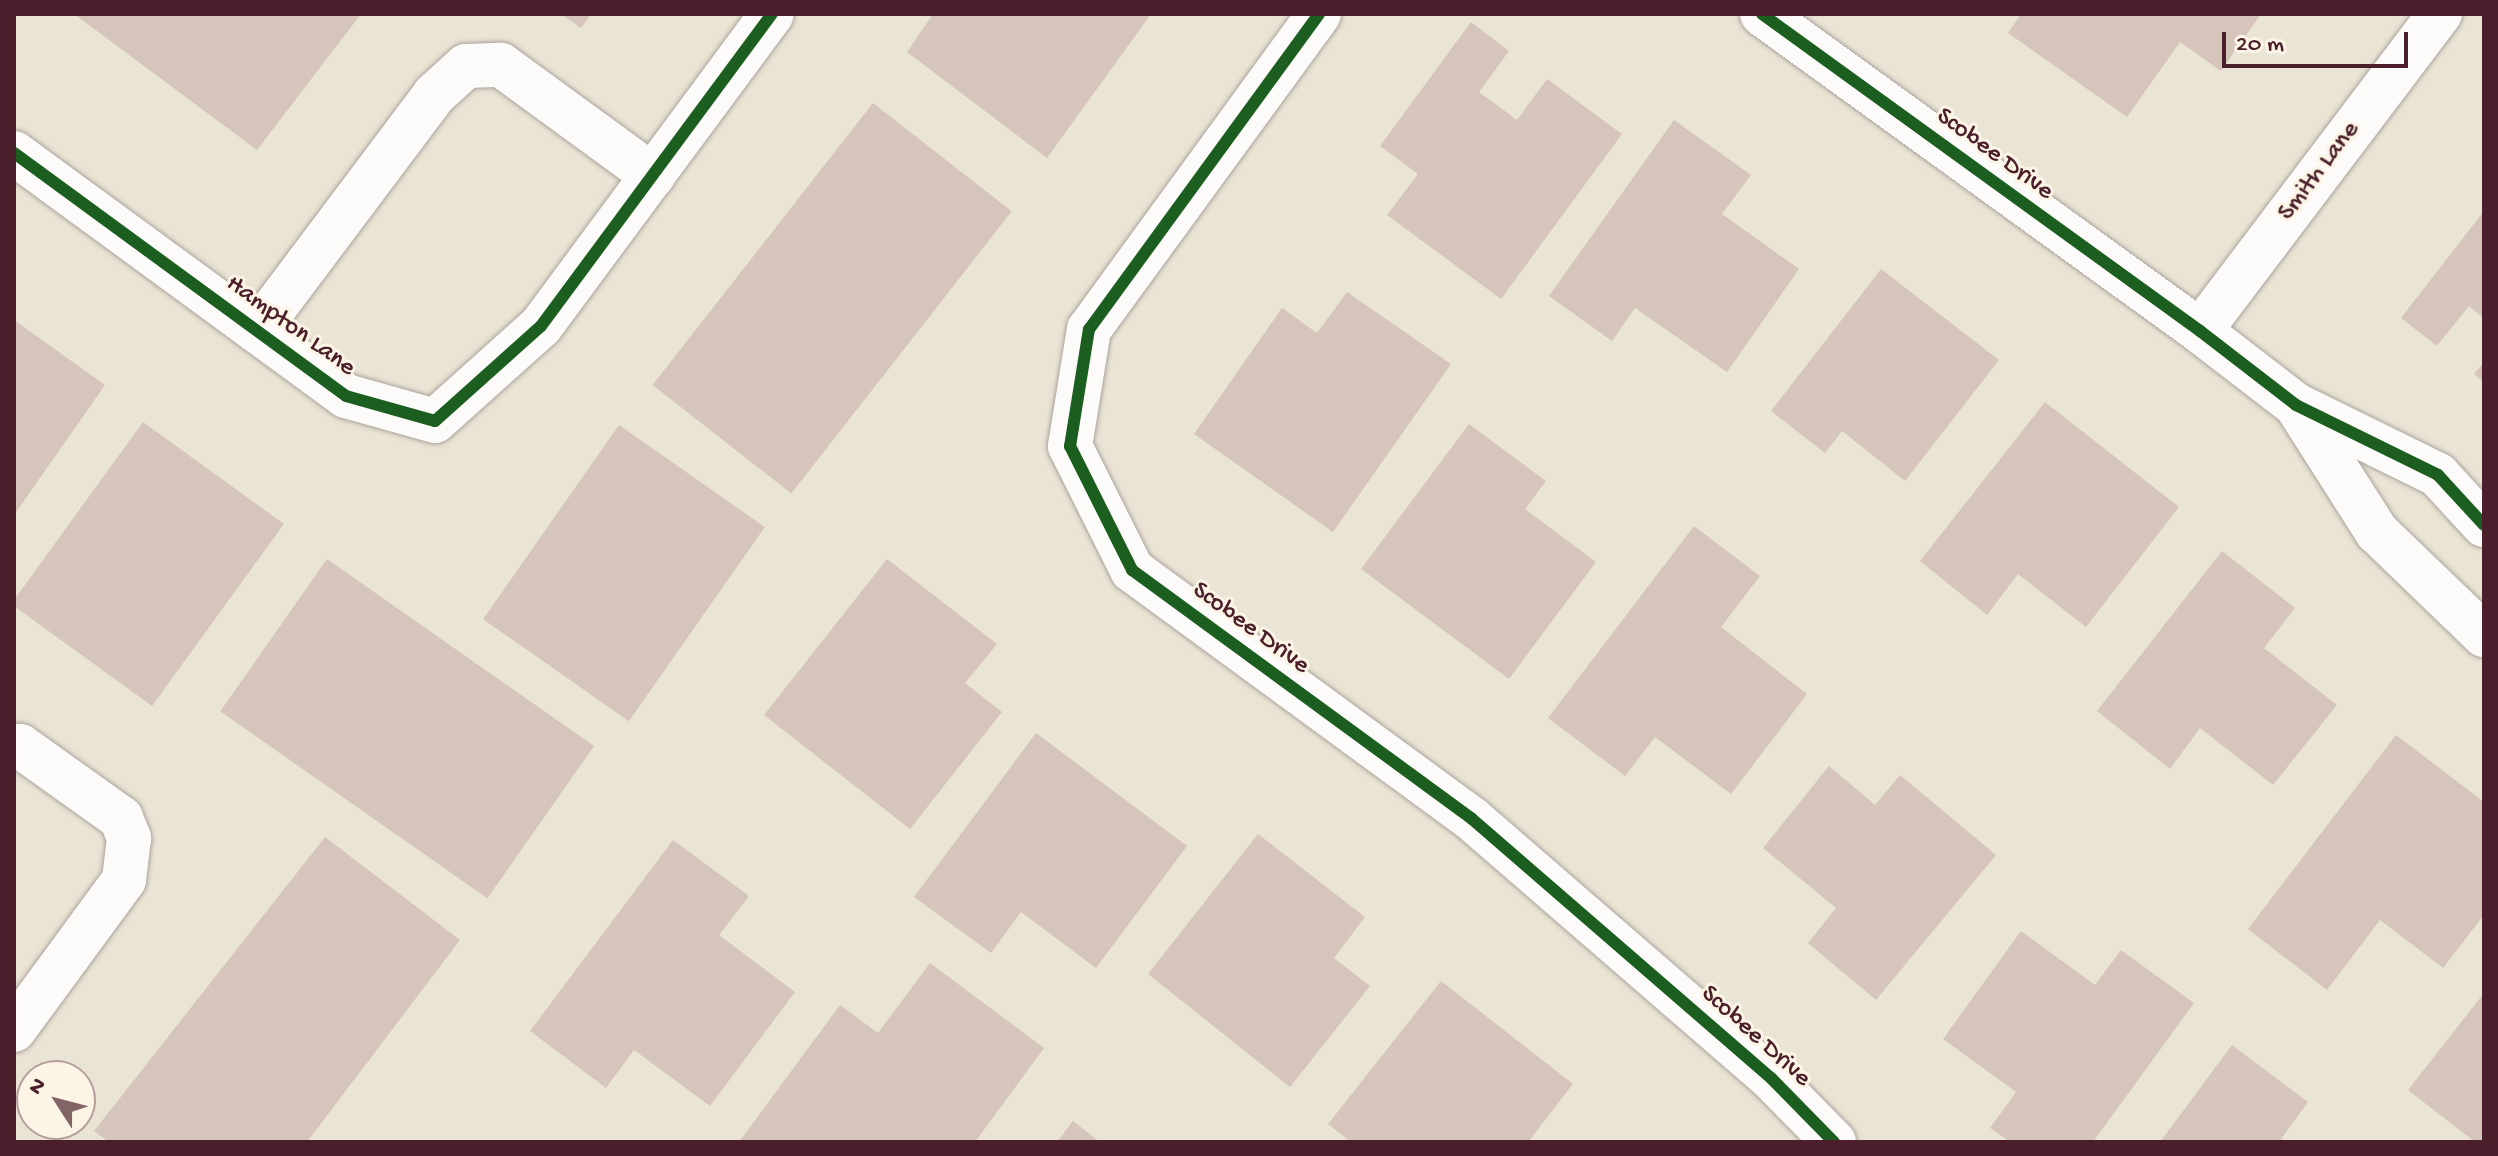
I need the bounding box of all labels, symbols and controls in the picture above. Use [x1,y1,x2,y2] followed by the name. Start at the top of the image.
[2226,16,2412,66] scale bar
[2236,31,2284,60] text: 20 m
[1929,102,2059,208] street label: Scobee Drive
[2272,116,2368,228] street label: Smith Lane
[219,269,361,385] street label: Hampton Lane
[1185,576,1315,682] street label: Scobee Drive
[1693,979,1817,1095] street label: Scobee Drive
[16,1060,96,1140] north arrow
[23,1074,53,1101] text: N

